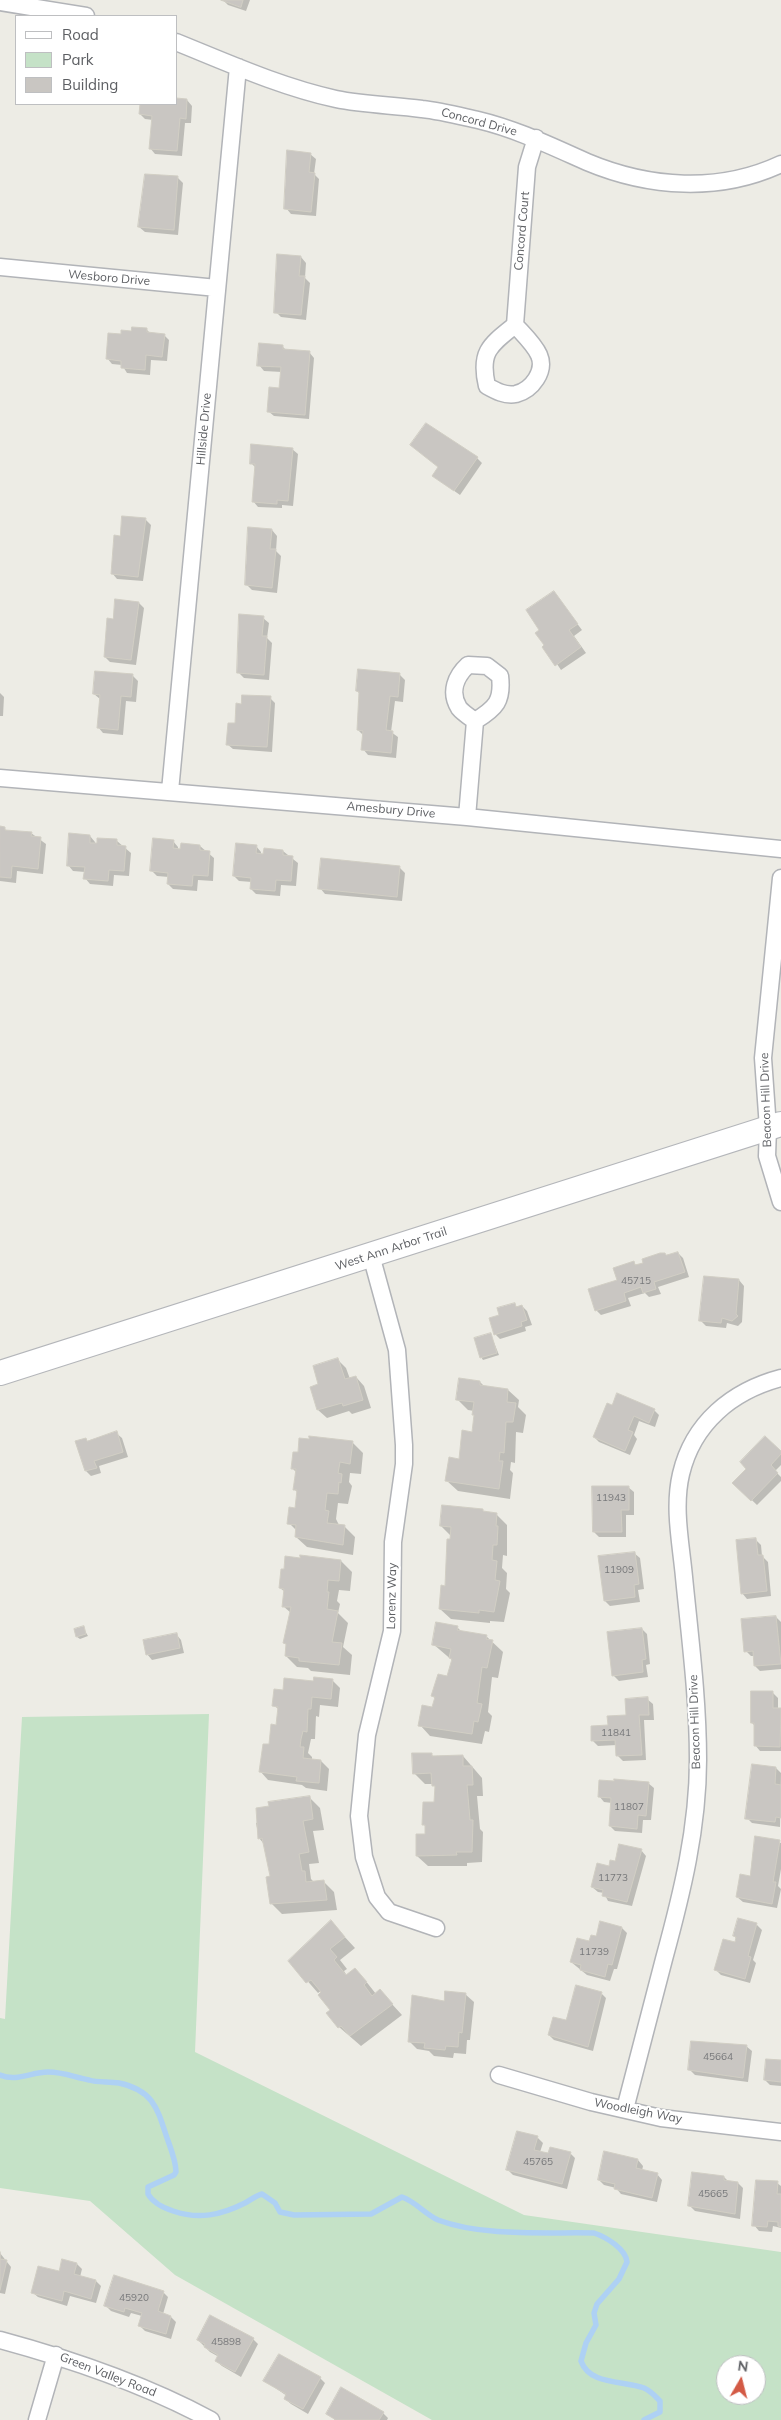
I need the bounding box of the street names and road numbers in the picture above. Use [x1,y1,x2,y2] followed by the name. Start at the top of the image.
[439,105,519,139] street label: Concord Drive
[511,191,533,271] street label: Concord Court
[67,267,151,289] street label: Wesboro Drive
[194,392,214,466] street label: Hillside Drive
[346,799,436,821] street label: Amesbury Drive
[757,1052,775,1148] street label: Beacon Hill Drive
[333,1224,449,1274] street label: West Ann Arbor Trail
[384,1563,400,1629] street label: Lorenz Way
[686,1674,704,1770] street label: Beacon Hill Drive
[593,2095,683,2127] street label: Woodleigh Way
[58,2350,158,2400] street label: Green Valley Road

